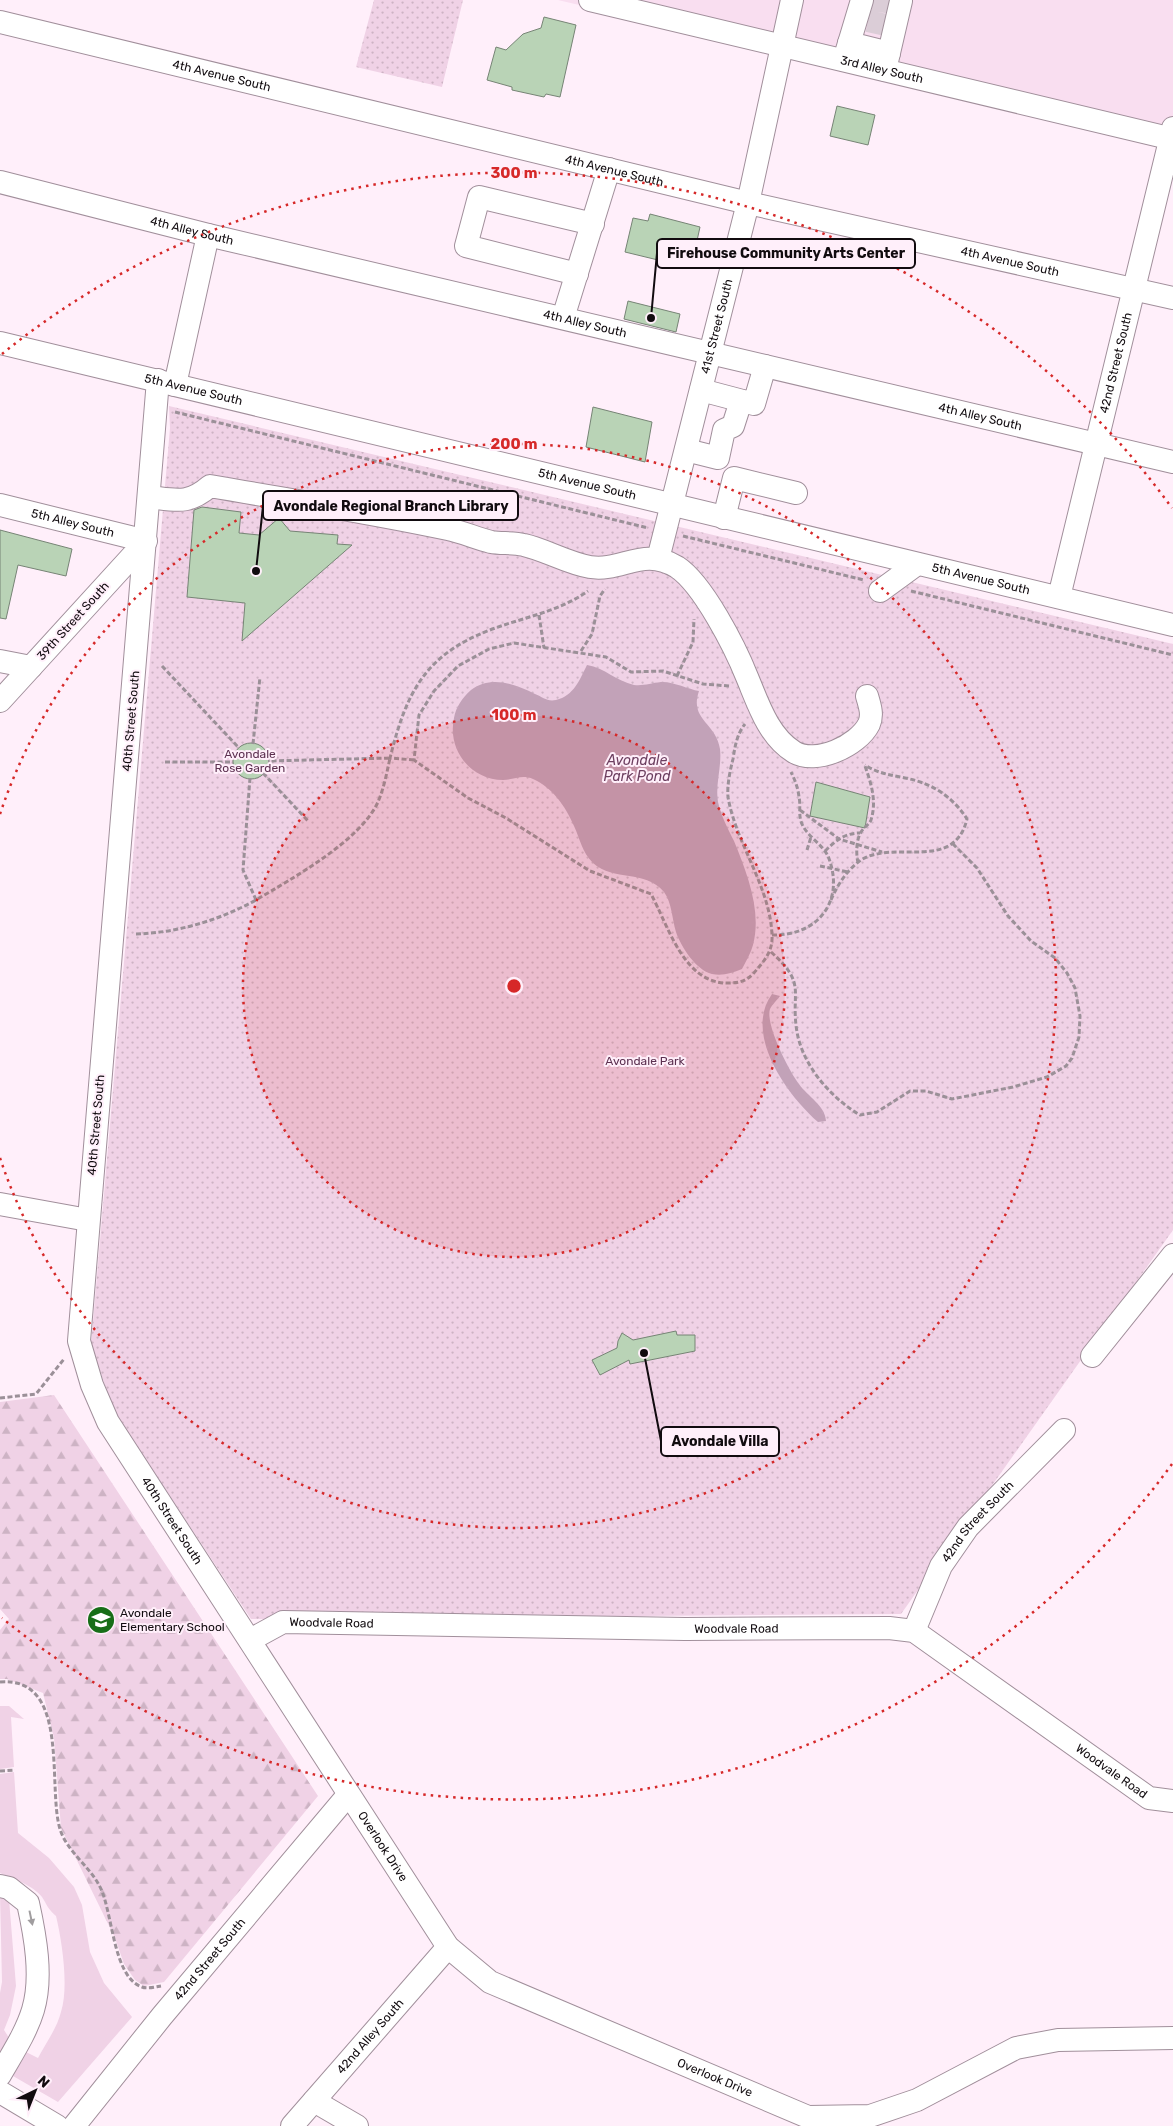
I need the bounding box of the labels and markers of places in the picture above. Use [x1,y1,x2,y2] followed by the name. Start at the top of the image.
[657,239,915,268] callout: Firehouse Community Arts Center
[263,491,518,520] callout: Avondale Regional Branch Library
[505,977,523,995] centre of rings
[661,1427,779,1456] callout: Avondale Villa
[86,1605,116,1635] school or university icon: Avondale Elementary School
[120,1606,225,1634] place label: Avondale Elementary School

